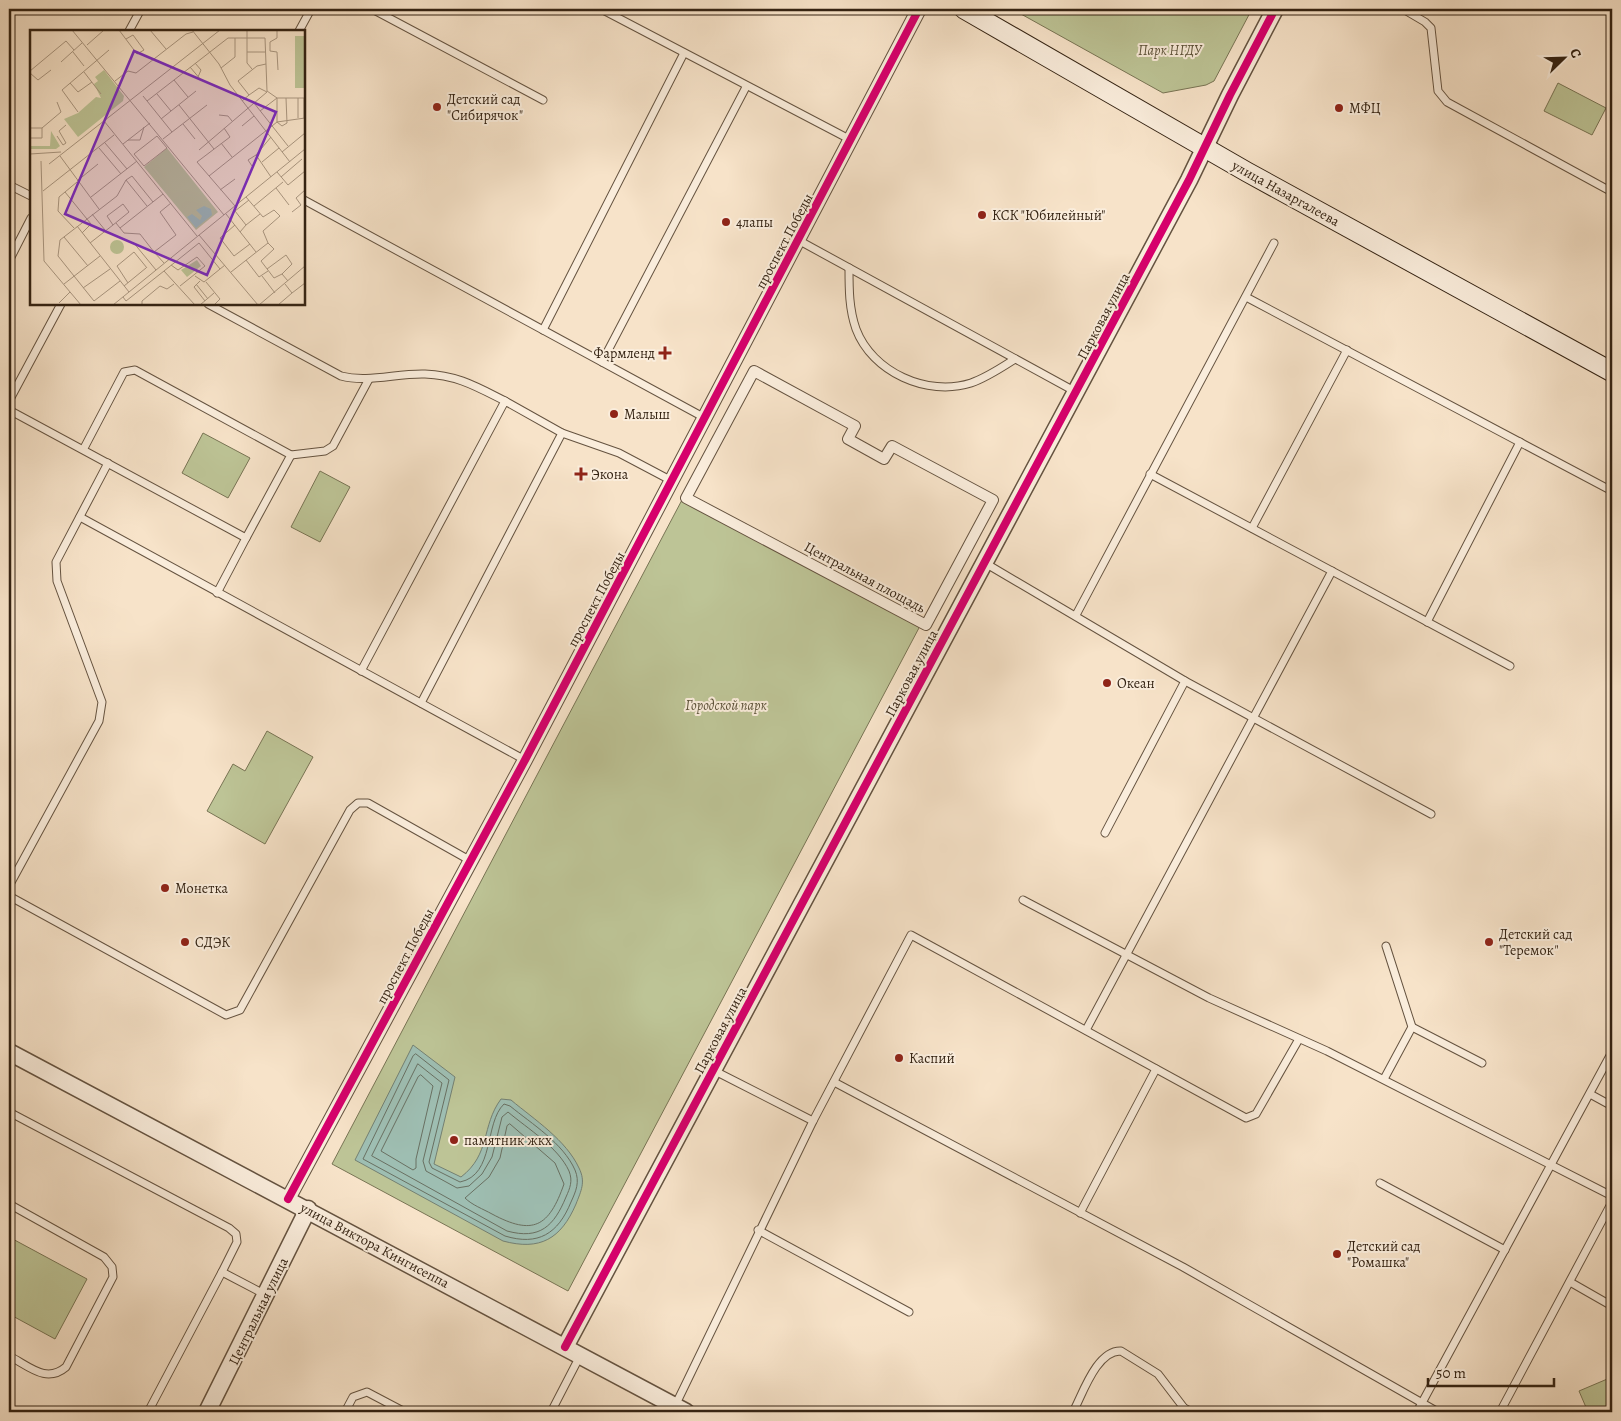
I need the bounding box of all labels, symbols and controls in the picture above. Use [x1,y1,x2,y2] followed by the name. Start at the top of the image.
[30,30,305,305] inset map
[1538,32,1588,82] north arrow
[1138,41,1203,60] park label: Парк НГДУ
[1565,45,1586,61] text: С
[447,90,523,125] place label: Детский сад "Сибирячок"
[1349,99,1381,118] place label: МФЦ
[431,101,443,113] marker: Детский сад "Сибирячок"
[1333,102,1345,114] marker: МФЦ
[1228,156,1343,231] street label: улица Назаргалеева
[751,190,818,292] street label: проспект Победы
[992,206,1105,225] place label: КСК "Юбилейный"
[976,209,988,221] marker: КСК "Юбилейный"
[736,213,773,232] place label: 4лапы
[720,216,732,228] marker: 4лапы
[1073,269,1135,363] street label: Парковая улица
[594,344,655,363] place label: Фармленд
[659,347,671,359] marker: Фармленд
[624,405,670,424] place label: Малыш
[608,408,620,420] marker: Малыш
[591,465,629,484] place label: Экона
[575,468,587,480] marker: Экона
[801,537,929,617] street label: Центральная площадь
[563,548,630,650] street label: проспект Победы
[881,626,943,720] street label: Парковая улица
[1117,674,1155,693] place label: Океан
[1101,677,1113,689] marker: Океан
[685,696,767,715] park label: Городской парк
[175,879,228,898] place label: Монетка
[159,882,171,894] marker: Монетка
[372,905,439,1007] street label: проспект Победы
[1499,925,1572,960] place label: Детский сад "Теремок"
[195,933,230,952] place label: СДЭК
[179,936,191,948] marker: СДЭК
[1483,936,1495,948] marker: Детский сад "Теремок"
[690,983,752,1077] street label: Парковая улица
[909,1049,955,1068] place label: Каспий
[893,1052,905,1064] marker: Каспий
[464,1131,552,1150] place label: памятник жкх
[448,1134,460,1146] marker: памятник жкх
[296,1198,453,1293] street label: улица Виктора Кингисеппа
[1347,1237,1420,1272] place label: Детский сад "Ромашка"
[1331,1248,1343,1260] marker: Детский сад "Ромашка"
[224,1254,293,1368] street label: Центральная улица
[1428,1356,1555,1388] scale bar
[1436,1363,1466,1383] text: 50 m

